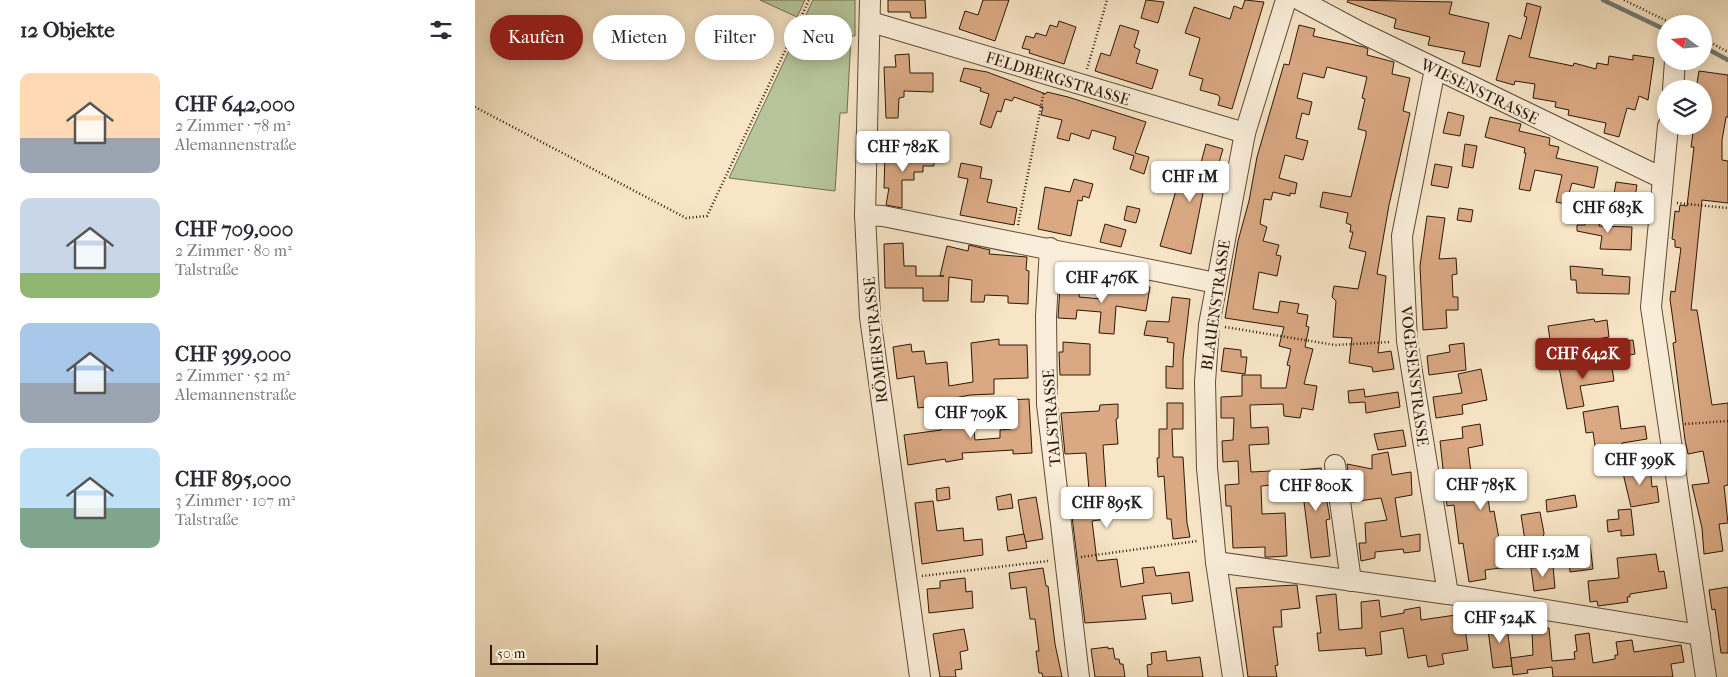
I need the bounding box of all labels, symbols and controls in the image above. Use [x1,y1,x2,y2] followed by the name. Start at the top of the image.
[490,15,583,60] chip: Kaufen
[593,15,685,60] chip: Mieten
[695,15,774,60] chip: Filter
[784,15,852,60] chip: Neu
[1657,15,1713,70] north arrow
[1657,15,1712,135] map controls
[427,16,455,44] icon: filters
[20,18,115,42] text: 12 Objekte
[983,47,1133,110] street label: FELDBERGSTRASSE
[1417,54,1542,128] street label: WIESENSTRASSE
[1657,80,1712,135] button: layers
[175,92,295,116] text: CHF 642,000
[60,93,120,153] icon: home
[175,116,291,135] text: 2 Zimmer · 78 m²
[851,130,955,173] pin: CHF 782K
[175,135,297,154] text: Alemannenstraße
[867,137,939,156] text: CHF 782K
[1149,160,1231,203] pin: CHF 1M
[1162,167,1218,186] text: CHF 1M
[1556,192,1660,234] pin: CHF 683K
[1573,198,1643,217] text: CHF 683K
[175,217,293,241] text: CHF 709,000
[60,218,120,278] icon: home
[1197,238,1234,372] street label: BLAUENSTRASSE
[175,241,292,260] text: 2 Zimmer · 80 m²
[175,260,239,279] text: Talstraße
[1050,262,1154,304] pin: CHF 476K
[1066,268,1138,287] text: CHF 476K
[859,276,892,404] street label: RÖMERSTRASSE
[1396,304,1433,448] street label: VOGESENSTRASSE
[1531,338,1635,380] pin: CHF 642K
[175,342,291,366] text: CHF 399,000
[60,343,120,403] icon: home
[1546,344,1620,363] text: CHF 642K
[175,366,290,385] text: 2 Zimmer · 52 m²
[1039,368,1064,467] street label: TALSTRASSE
[175,385,297,404] text: Alemannenstraße
[919,396,1023,439] pin: CHF 709K
[935,403,1007,422] text: CHF 709K
[1588,444,1692,486] pin: CHF 399K
[1605,450,1675,469] text: CHF 399K
[175,467,291,491] text: CHF 895,000
[60,468,120,528] icon: home
[1429,468,1533,511] pin: CHF 785K
[1264,470,1368,512] pin: CHF 800K
[1446,475,1516,494] text: CHF 785K
[1280,476,1352,495] text: CHF 800K
[1055,486,1159,529] pin: CHF 895K
[175,491,295,510] text: 3 Zimmer · 107 m²
[1072,493,1142,512] text: CHF 895K
[175,510,239,529] text: Talstraße
[1486,536,1600,578] pin: CHF 1.52M
[1506,542,1580,561] text: CHF 1.52M
[1448,602,1552,644] pin: CHF 524K
[1464,608,1536,627] text: CHF 524K
[490,642,597,665] scale bar
[497,645,525,662] text: 50 m

